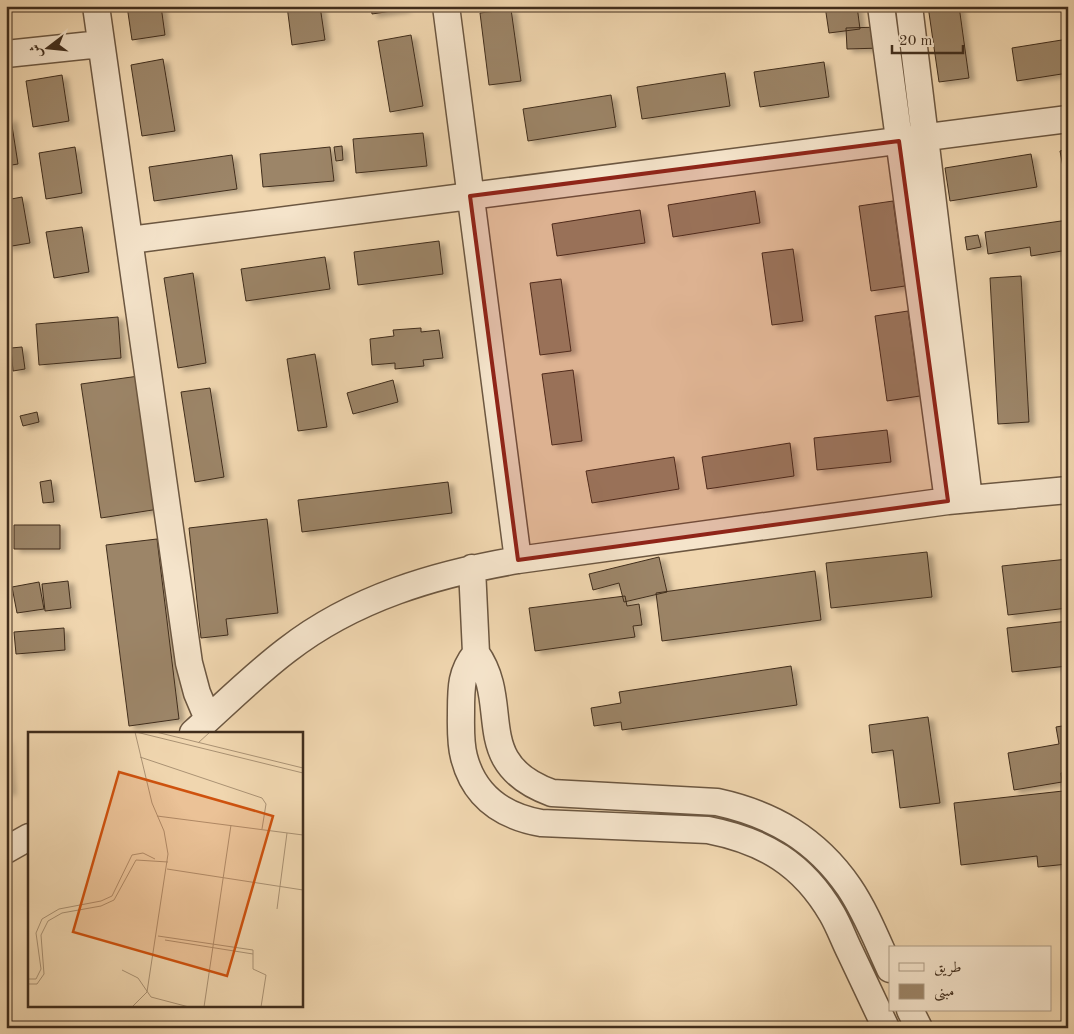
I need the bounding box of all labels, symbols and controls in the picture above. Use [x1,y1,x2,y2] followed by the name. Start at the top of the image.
[22,22,72,72] north arrow
[892,22,963,54] scale bar
[899,34,933,49] text: 20 m
[28,43,45,60] text: ش
[28,732,302,1006] inset map
[889,946,1052,1012] legend
[934,961,961,977] text: طريق
[934,985,954,1002] text: مبنى

